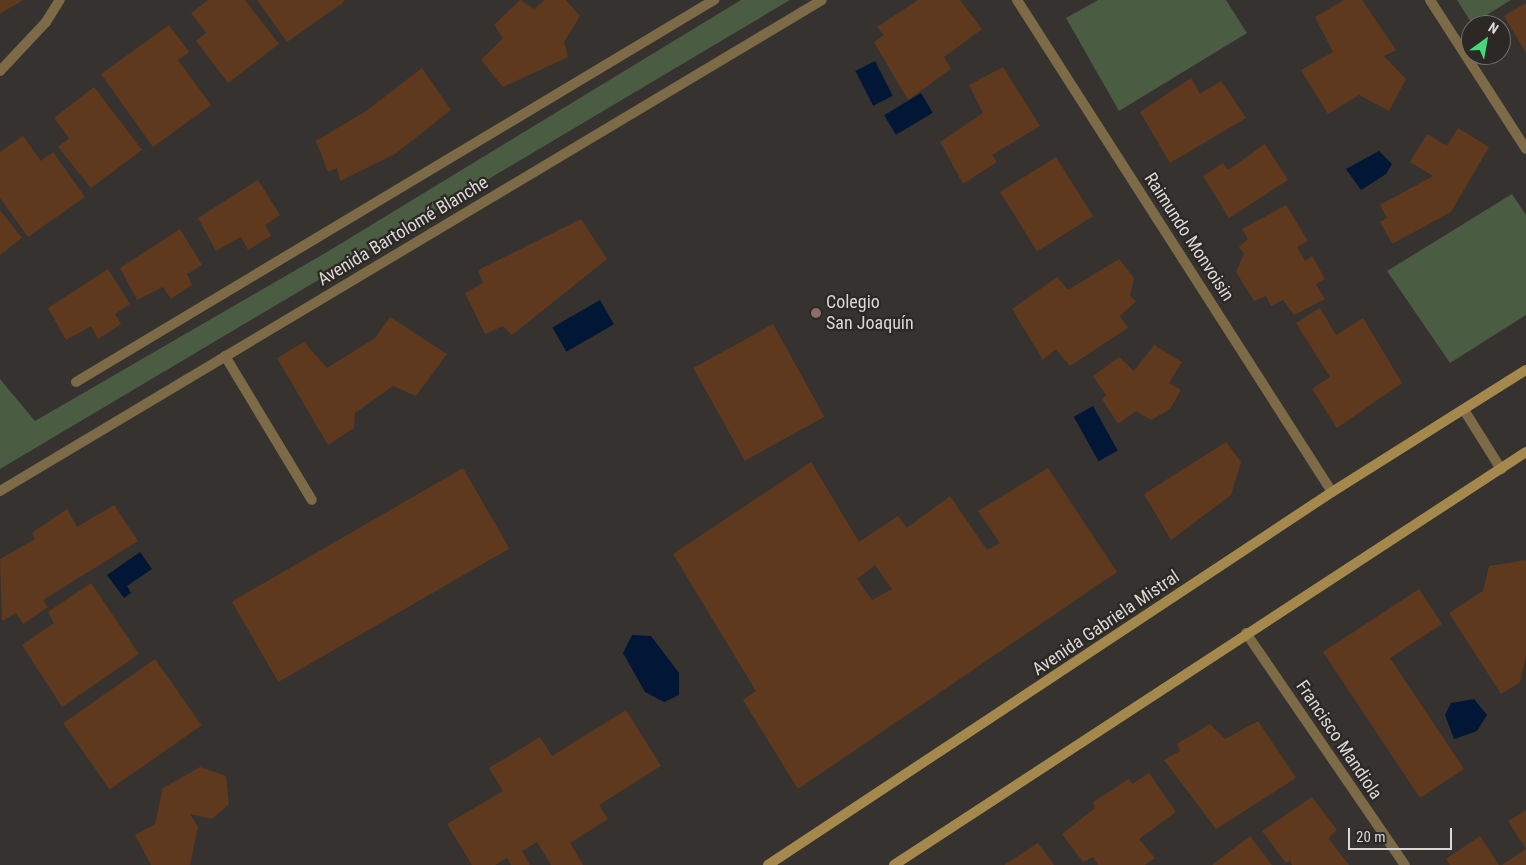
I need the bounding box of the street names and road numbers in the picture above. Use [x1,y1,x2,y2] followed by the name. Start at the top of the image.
[1139,169,1239,305] street label: Raimundo Monvoisin
[314,172,492,290] street label: Avenida Bartolomé Blanche
[1028,566,1184,680] street label: Avenida Gabriela Mistral
[1291,676,1387,804] street label: Francisco Mandiola

